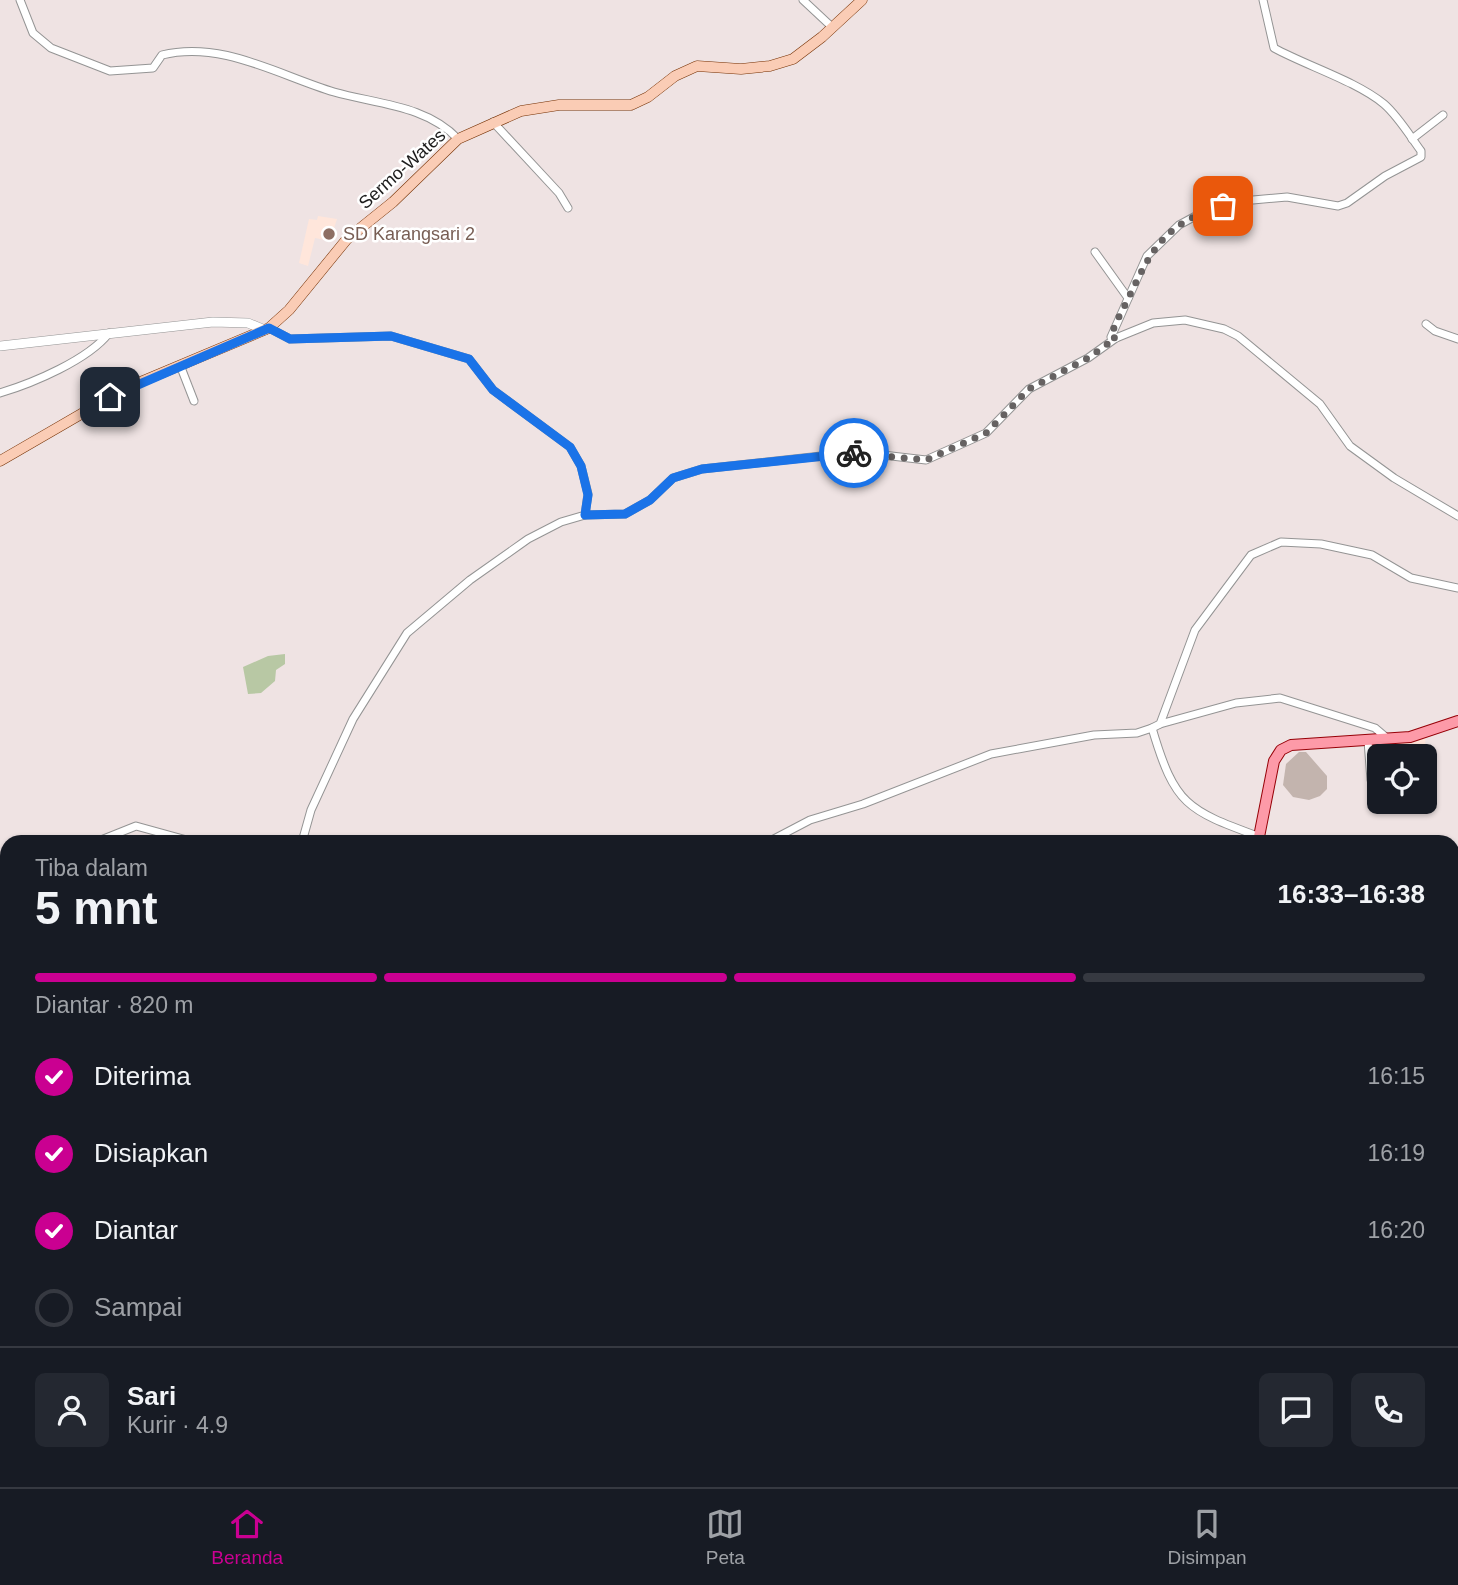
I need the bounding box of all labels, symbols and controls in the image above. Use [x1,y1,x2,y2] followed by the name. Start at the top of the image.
[355,125,449,213] street label: Sermo-Wates
[1193,176,1253,236] pin
[1204,187,1242,225] icon: bag
[343,224,475,244] place label: SD Karangsari 2
[321,226,337,242] marker: SD Karangsari 2
[80,367,140,427] pin
[91,378,129,416] icon: home
[819,418,889,488] courier
[835,434,873,472] icon: bike
[1367,744,1437,814] map controls
[1367,744,1437,814] button: locate
[35,855,148,881] text: Tiba dalam
[1278,879,1425,909] text: 16:33–16:38
[35,882,158,934] text: 5 mnt
[35,992,194,1018] text: Diantar · 820 m
[35,1058,73,1096] icon: check
[94,1061,191,1091] text: Diterima
[1367,1063,1425,1089] text: 16:15
[35,1135,73,1173] icon: check
[94,1138,208,1168] text: Disiapkan
[1367,1140,1425,1166] text: 16:19
[35,1212,73,1250] icon: check
[94,1215,178,1245] text: Diantar
[1367,1217,1425,1243] text: 16:20
[94,1292,182,1322] text: Sampai
[35,1373,109,1447] button: person
[1259,1373,1333,1447] button: chat
[1351,1373,1425,1447] button: phone
[127,1381,176,1411] text: Sari
[127,1412,228,1438] text: Kurir · 4.9
[211,1505,283,1569] tab: Beranda
[706,1505,745,1569] tab: Peta
[1167,1505,1247,1569] tab: Disimpan

